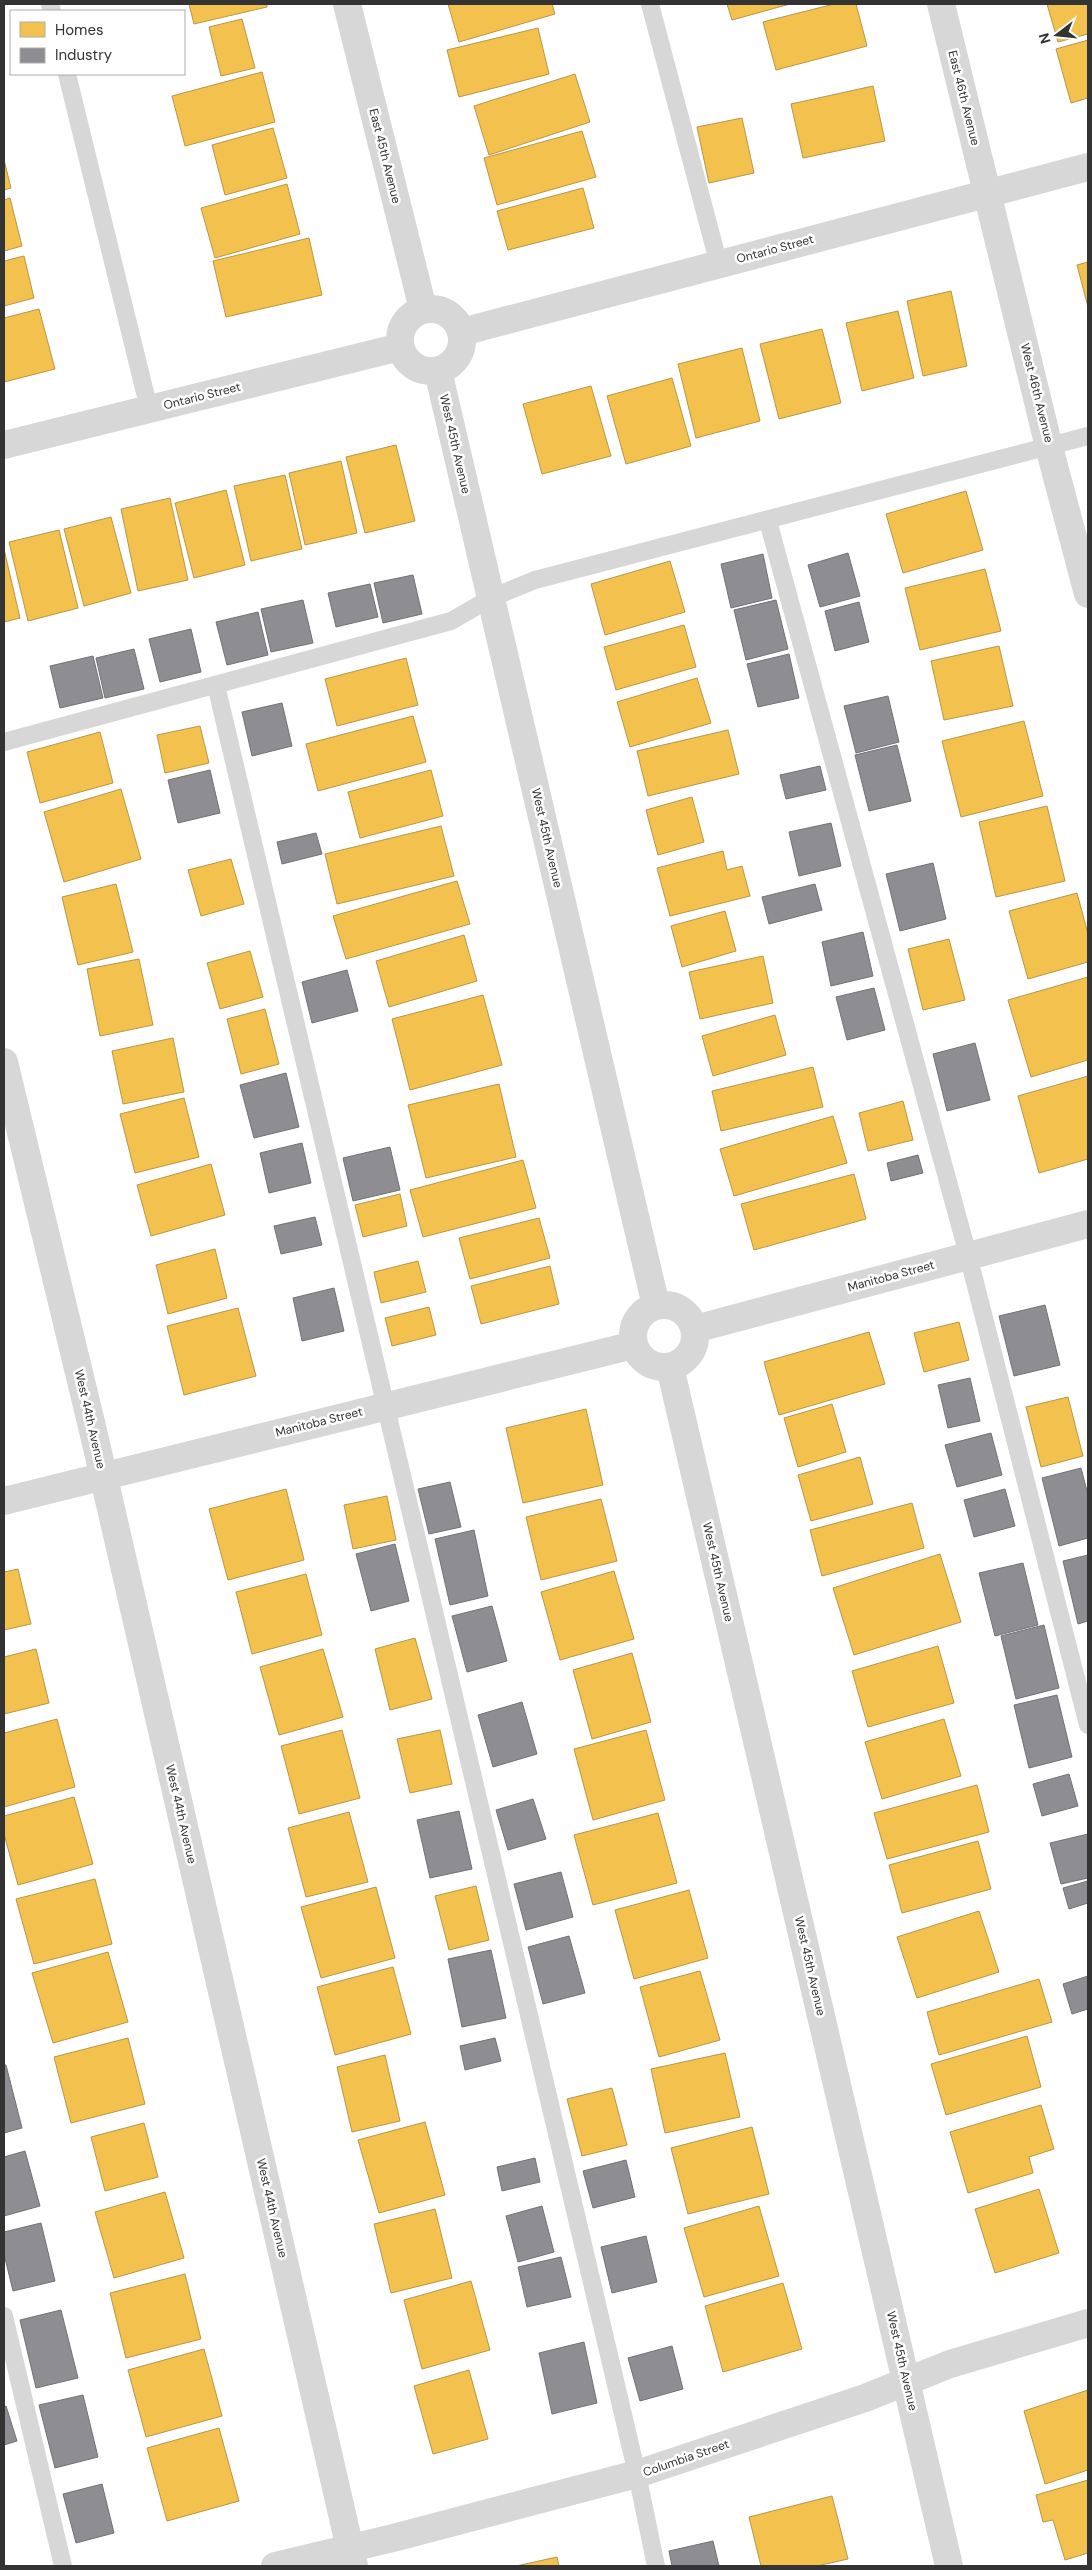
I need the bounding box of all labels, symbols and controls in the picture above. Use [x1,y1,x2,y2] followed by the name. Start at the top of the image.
[10,10,185,75] legend
[1032,10,1082,60] north arrow
[55,20,104,40] text: Homes
[1034,31,1055,46] text: N
[55,45,113,65] text: Industry
[944,49,984,147] street label: East 46th Avenue
[365,107,405,205] street label: East 45th Avenue
[735,231,816,267] street label: Ontario Street
[1017,342,1057,445] street label: West 46th Avenue
[162,379,243,413] street label: Ontario Street
[436,393,474,496] street label: West 45th Avenue
[528,787,566,890] street label: West 45th Avenue
[846,1257,936,1295] street label: Manitoba Street
[71,1368,109,1470] street label: West 44th Avenue
[274,1403,365,1441] street label: Manitoba Street
[699,1521,737,1624] street label: West 45th Avenue
[162,1763,200,1865] street label: West 44th Avenue
[791,1915,829,2018] street label: West 45th Avenue
[253,2157,291,2259] street label: West 44th Avenue
[883,2310,921,2413] street label: West 45th Avenue
[641,2436,731,2480] street label: Columbia Street

